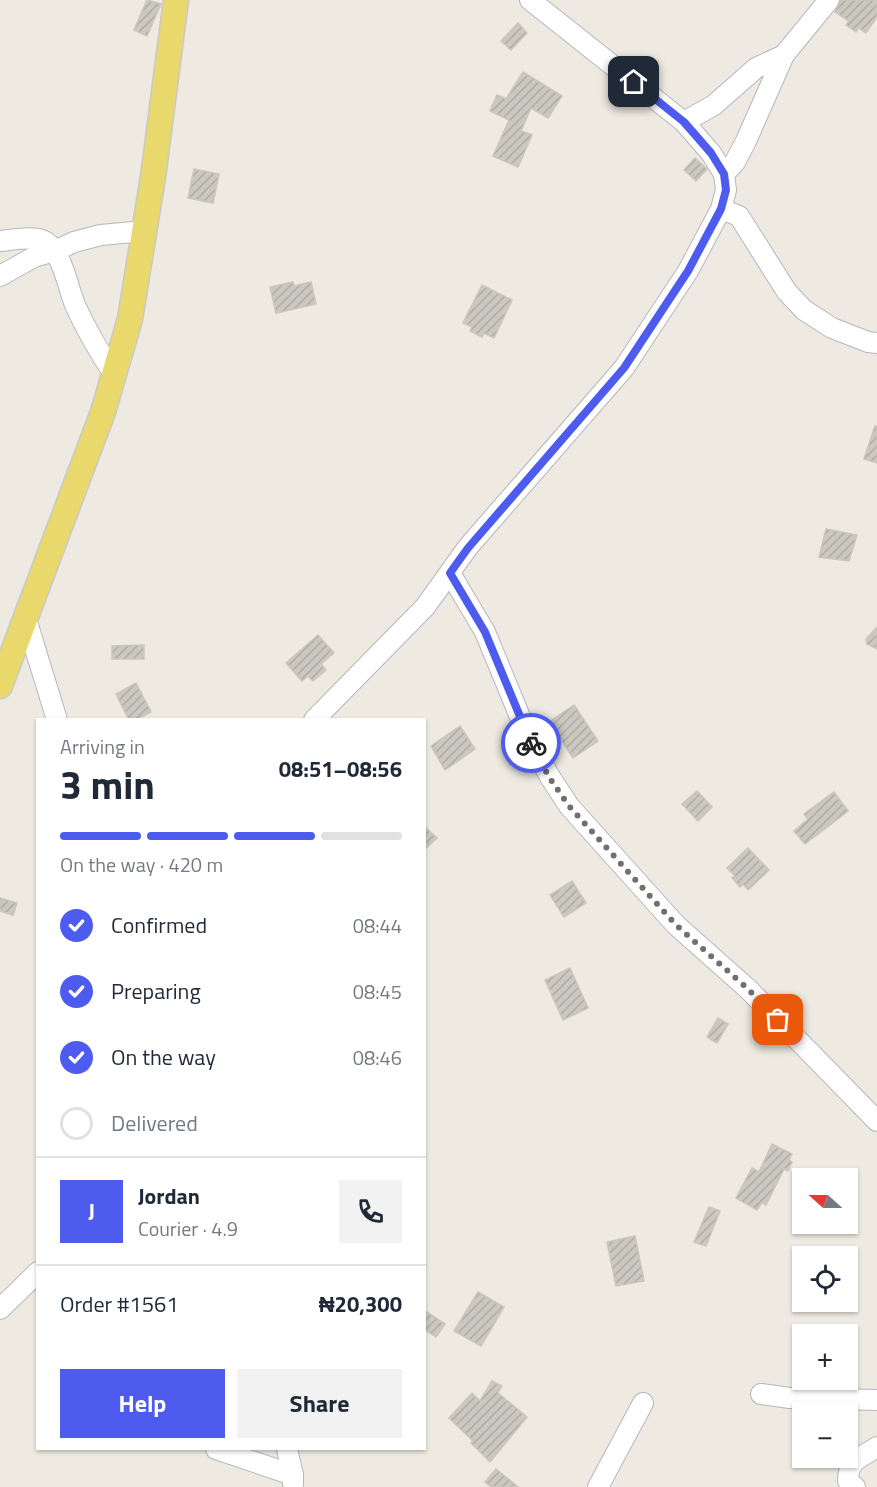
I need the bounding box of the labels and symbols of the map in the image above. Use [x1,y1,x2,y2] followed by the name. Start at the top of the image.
[608,56,659,107] pin
[501,713,561,773] courier
[752,994,803,1045] pin
[792,1168,858,1234] north arrow

